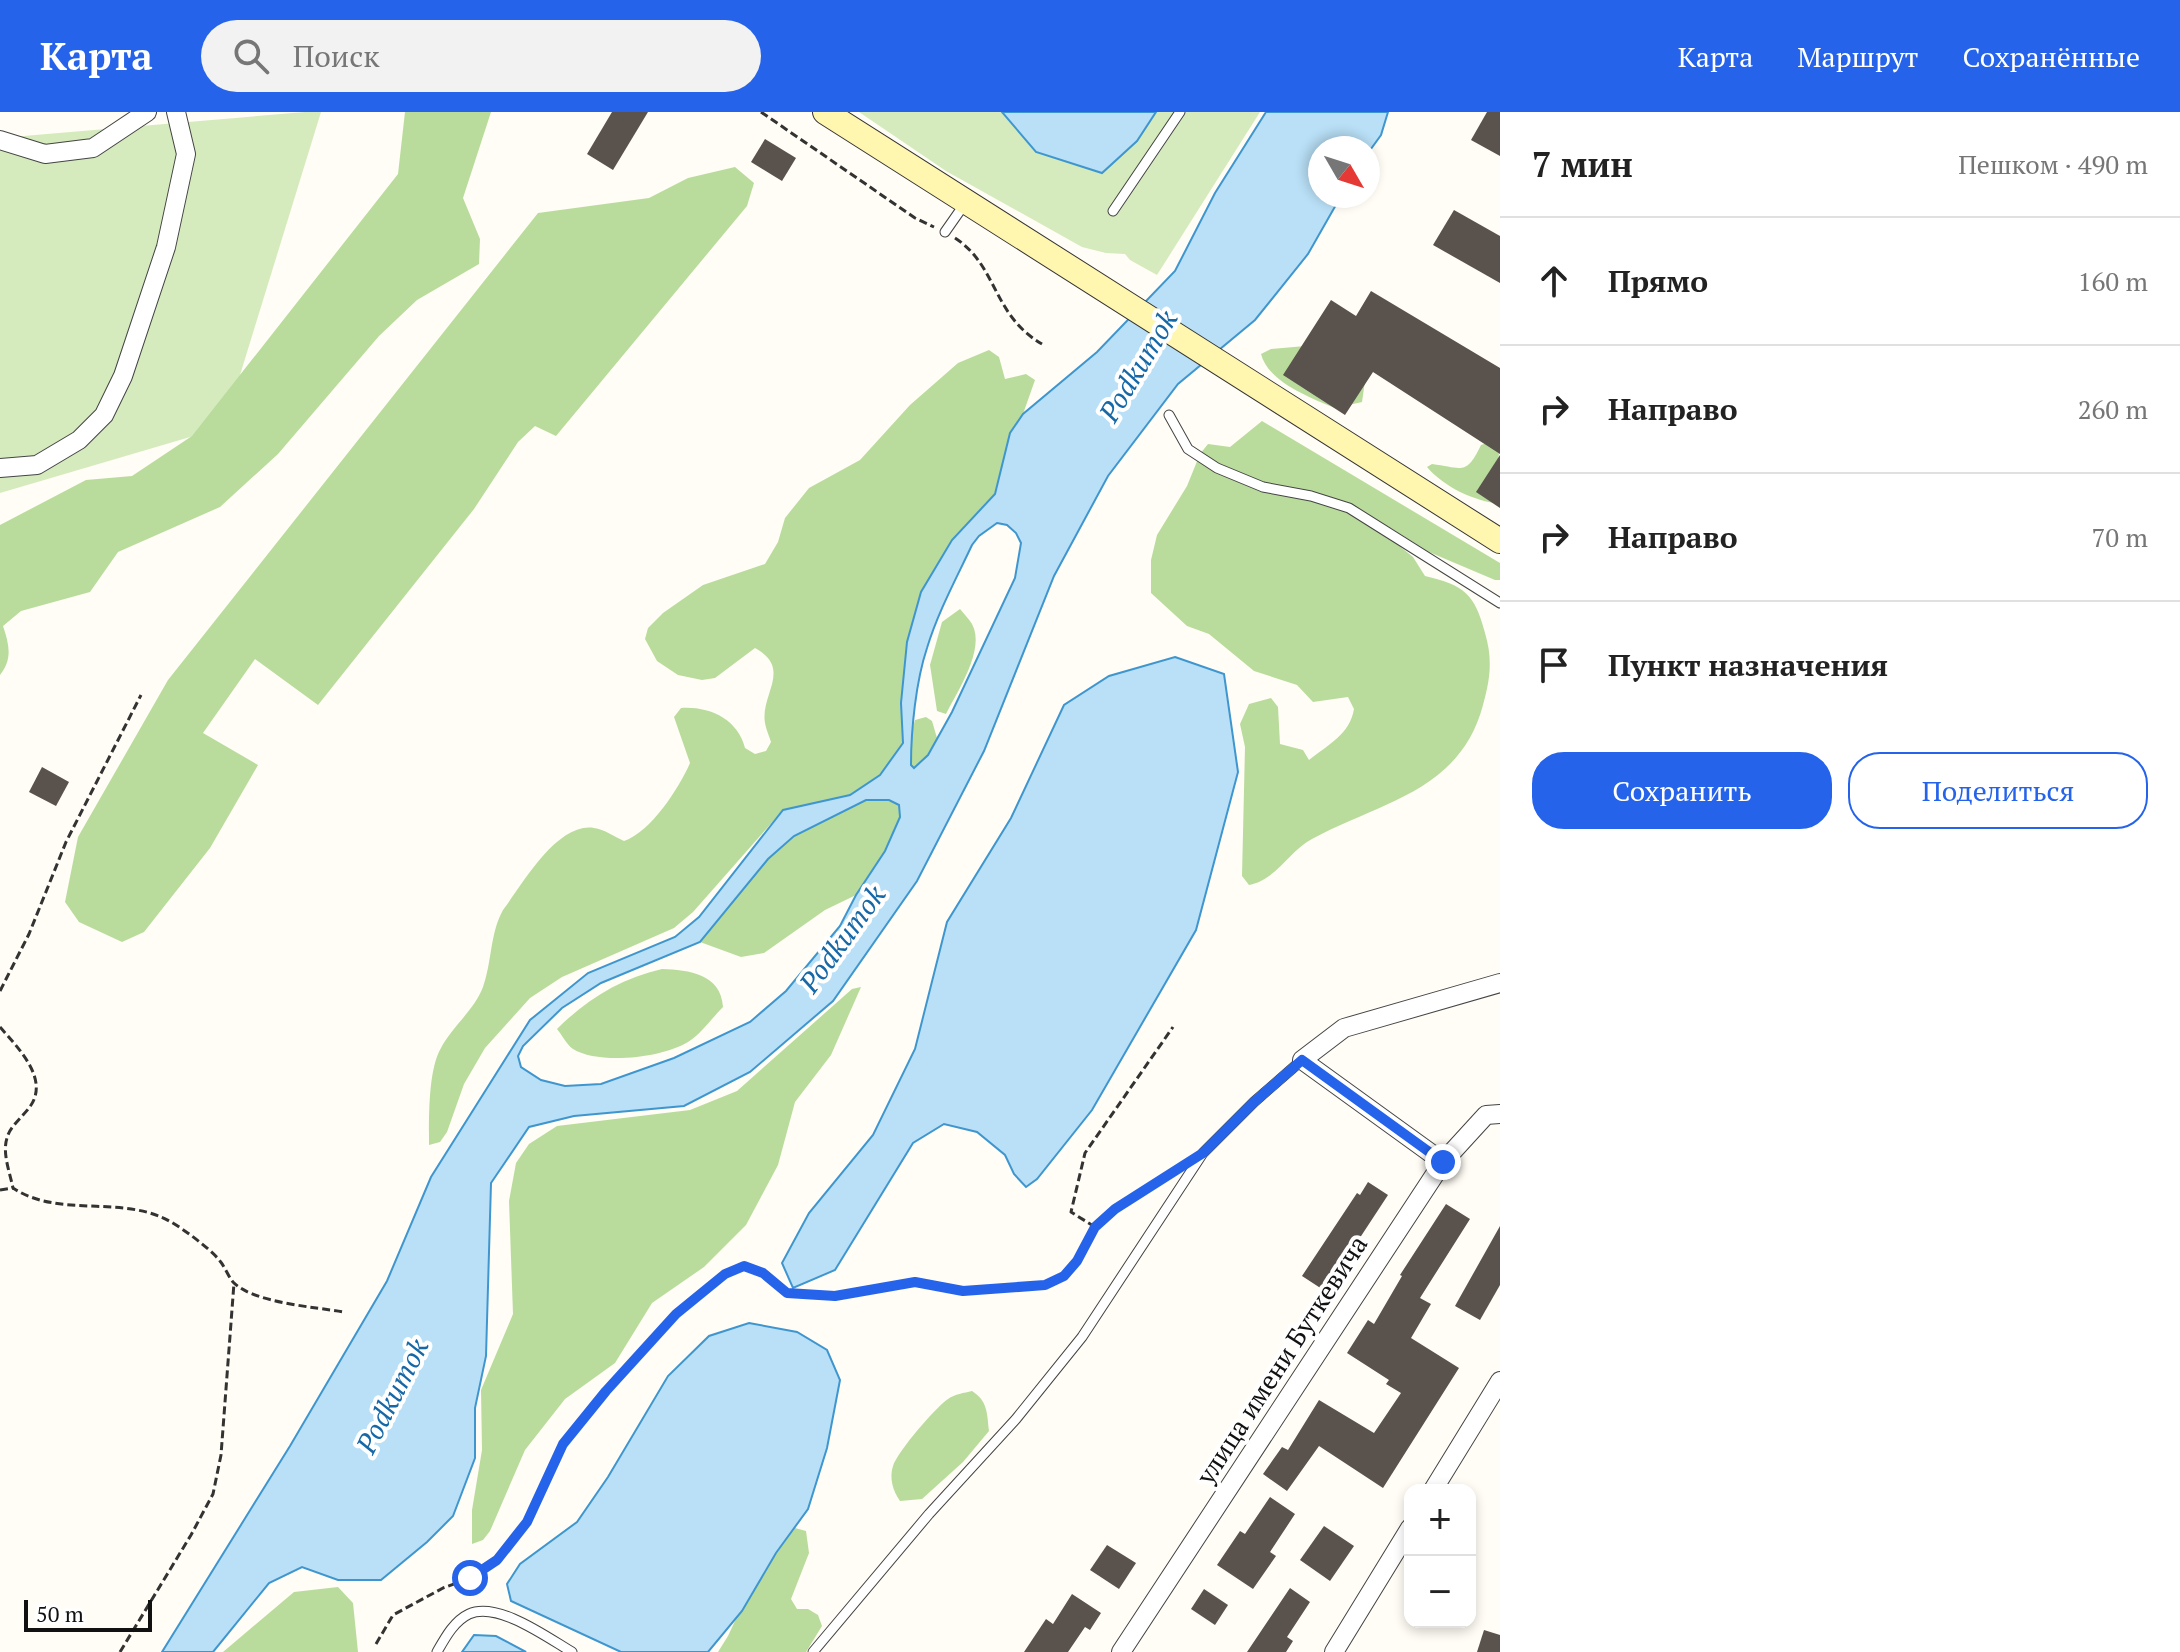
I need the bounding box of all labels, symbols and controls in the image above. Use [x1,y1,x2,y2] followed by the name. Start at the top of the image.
[201,20,761,92] search box
[40,31,153,81] text: Карта
[229,34,273,78] icon: search
[293,36,379,76] text: Поиск
[1678,38,1753,75] text: Карта
[1797,38,1919,75] text: Маршрут
[1963,38,2140,75] text: Сохранённые
[1308,136,1380,208] north arrow
[1532,142,1633,187] text: 7 мин
[1958,147,2148,181] text: Пешком · 490 m
[1532,259,1576,303] icon: ahead
[1608,261,1708,301] text: Прямо
[2078,264,2148,298] text: 160 m
[1089,303,1186,429] water label: Podkumok
[1532,387,1576,431] icon: right
[1608,389,1738,429] text: Направо
[2078,392,2148,426] text: 260 m
[1532,515,1576,559] icon: right
[1608,517,1738,557] text: Направо
[2092,520,2148,554] text: 70 m
[1532,643,1576,687] icon: arrive
[1608,645,1888,685] text: Пункт назначения
[1532,752,1832,829] button: Сохранить
[1848,752,2148,829] button: Поделиться
[790,877,893,1001] water label: Podkumok
[1425,1144,1461,1180] route end
[1187,1229,1374,1491] street label: улица имени Буткевича
[346,1332,436,1460] water label: Podkumok
[1404,1484,1476,1628] map controls
[1404,1484,1476,1556] button: +
[1404,1556,1476,1628] button: −
[452,1560,488,1596] route start
[24,1596,152,1632] scale bar
[36,1599,84,1628] text: 50 m

